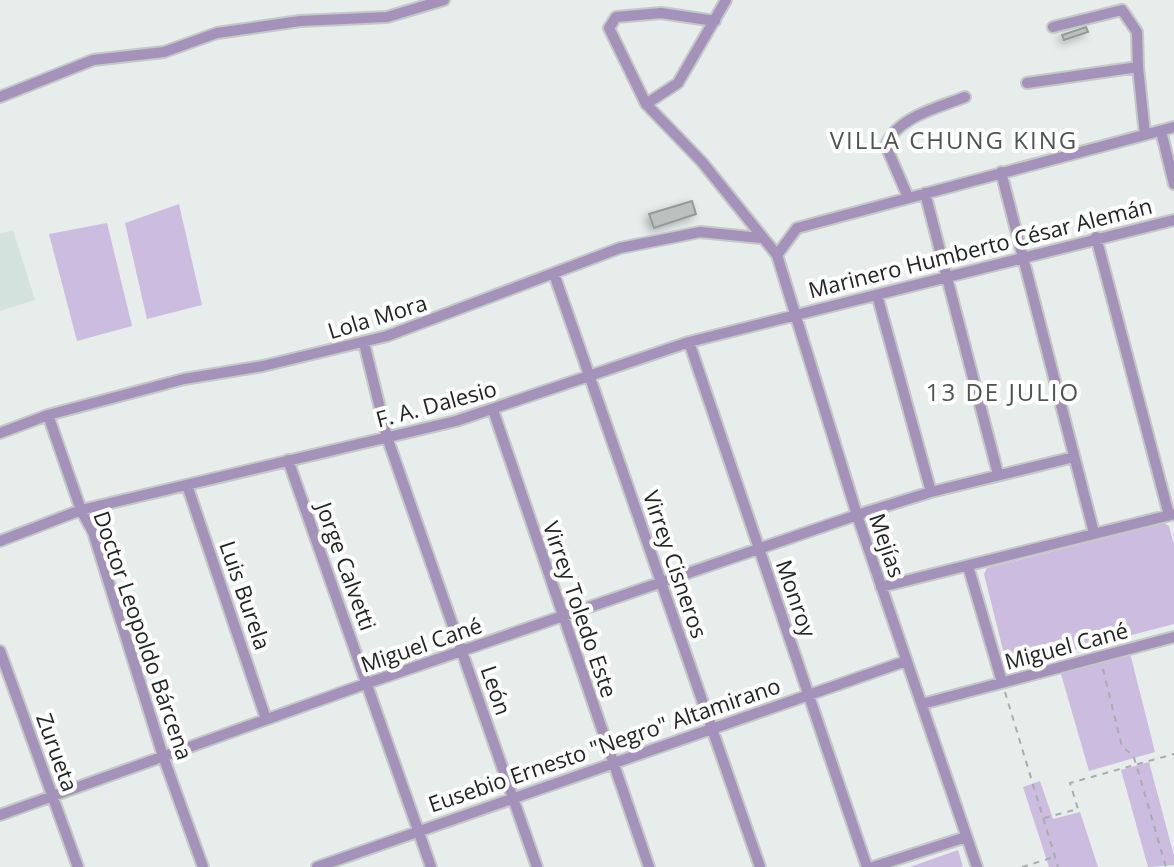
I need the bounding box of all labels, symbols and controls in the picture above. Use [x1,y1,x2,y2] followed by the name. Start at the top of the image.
[830,123,1078,156] district label: VILLA CHUNG KING
[805,190,1155,304] street label: Marinero Humberto César Alemán
[324,287,430,345] street label: Lola Mora
[372,373,500,433] street label: F. A. Dalesio
[926,375,1080,408] district label: 13 DE JULIO
[637,486,715,642] street label: Virrey Cisneros
[309,496,384,634] street label: Jorge Calvetti
[87,507,201,763] street label: Doctor Leopoldo Bárcena
[863,509,913,581] street label: Mejías
[537,517,625,701] street label: Virrey Toledo Este
[213,536,279,654] street label: Luis Burela
[770,555,824,642] street label: Monroy
[356,609,486,679] street label: Miguel Cané
[1001,614,1131,676] street label: Miguel Cané
[475,661,519,719] street label: León
[424,669,784,819] street label: Eusebio Ernesto "Negro" Altamirano
[30,709,86,795] street label: Zurueta

